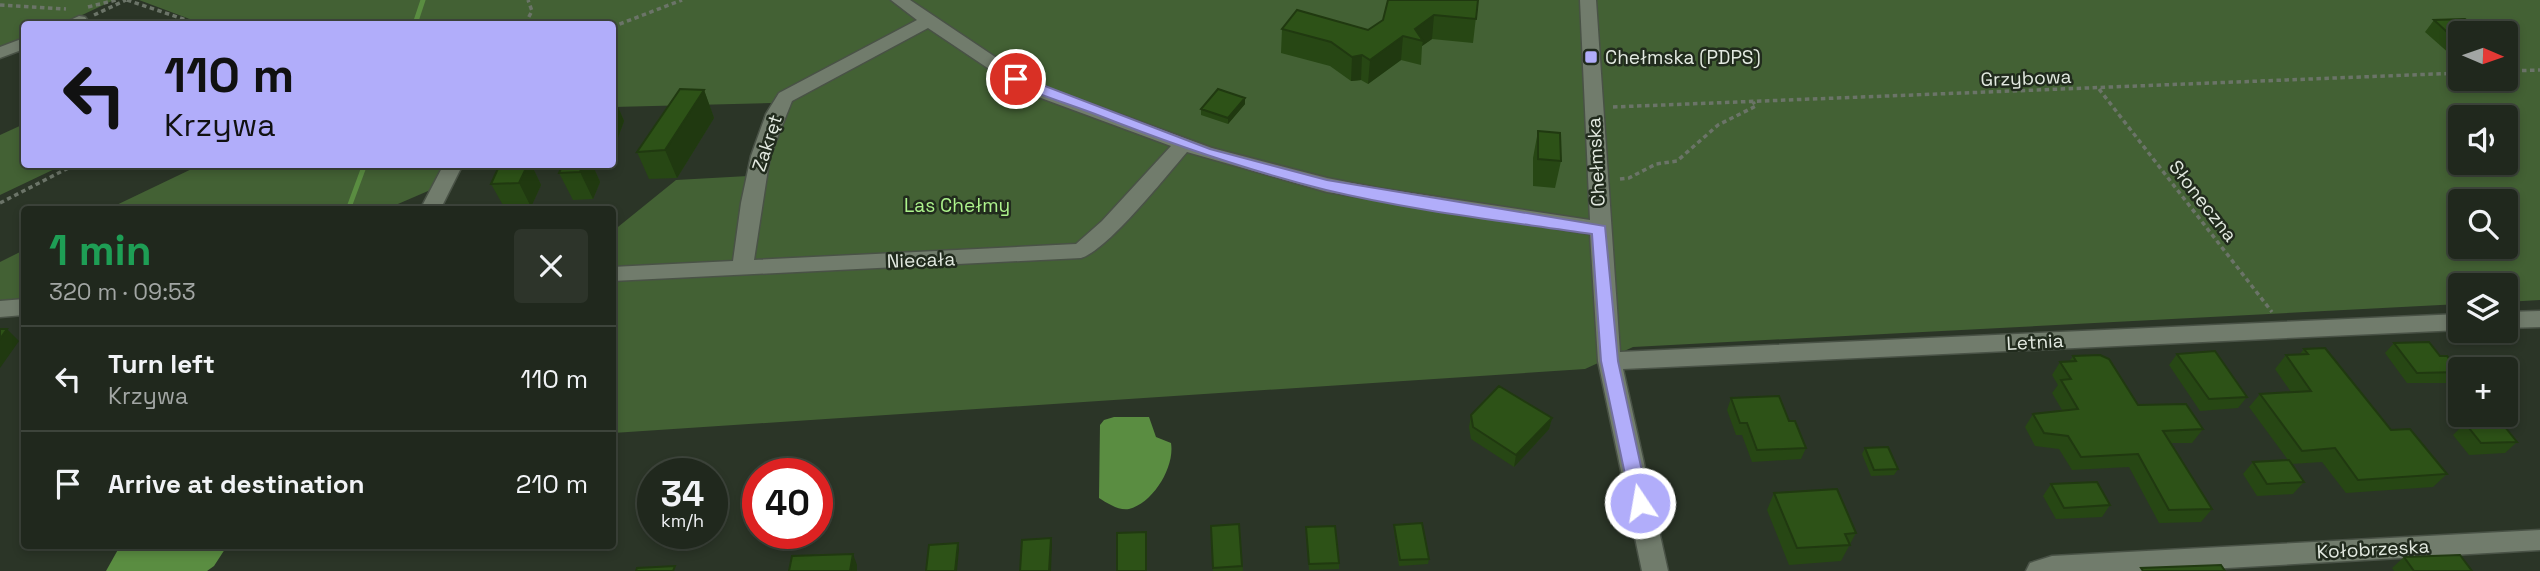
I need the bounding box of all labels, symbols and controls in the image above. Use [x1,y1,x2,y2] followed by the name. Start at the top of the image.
[2448,21,2518,91] north arrow
[2448,21,2518,427] map controls
[164,44,294,106] text: 110 m
[1605,45,1761,70] place label: Chełmska (PDPS)
[49,49,140,140] icon: left
[986,49,1046,109] pin
[1583,49,1599,65] marker: Chełmska (PDPS)
[997,60,1035,98] icon: arrive
[1980,64,2072,92] street label: Grzybowa
[164,105,276,145] text: Krzywa
[2448,105,2518,175] button: sound
[746,111,788,175] street label: Zakręt
[1581,117,1611,207] street label: Chełmska
[2163,155,2243,247] street label: Słoneczna
[2448,189,2518,259] button: search
[904,193,1010,218] park label: Las Chełmy
[49,224,152,277] text: 1 min
[514,229,588,303] button: close
[886,246,956,274] street label: Niecała
[2448,273,2518,343] button: layers
[49,277,196,307] text: 320 m · 09:53
[2006,328,2064,356] street label: Letnia
[108,347,215,381] text: Turn left
[2448,357,2518,427] button: +
[49,360,87,398] icon: left
[521,362,588,396] text: 110 m
[108,381,188,411] text: Krzywa
[742,458,833,549] speed limit sign: 40
[49,465,87,503] icon: arrive
[1603,466,1677,540] position arrow
[108,467,365,501] text: Arrive at destination
[516,467,588,501] text: 210 m
[661,472,704,516] text: 34
[661,509,704,532] text: km/h
[2316,534,2430,564] street label: Kołobrzeska

